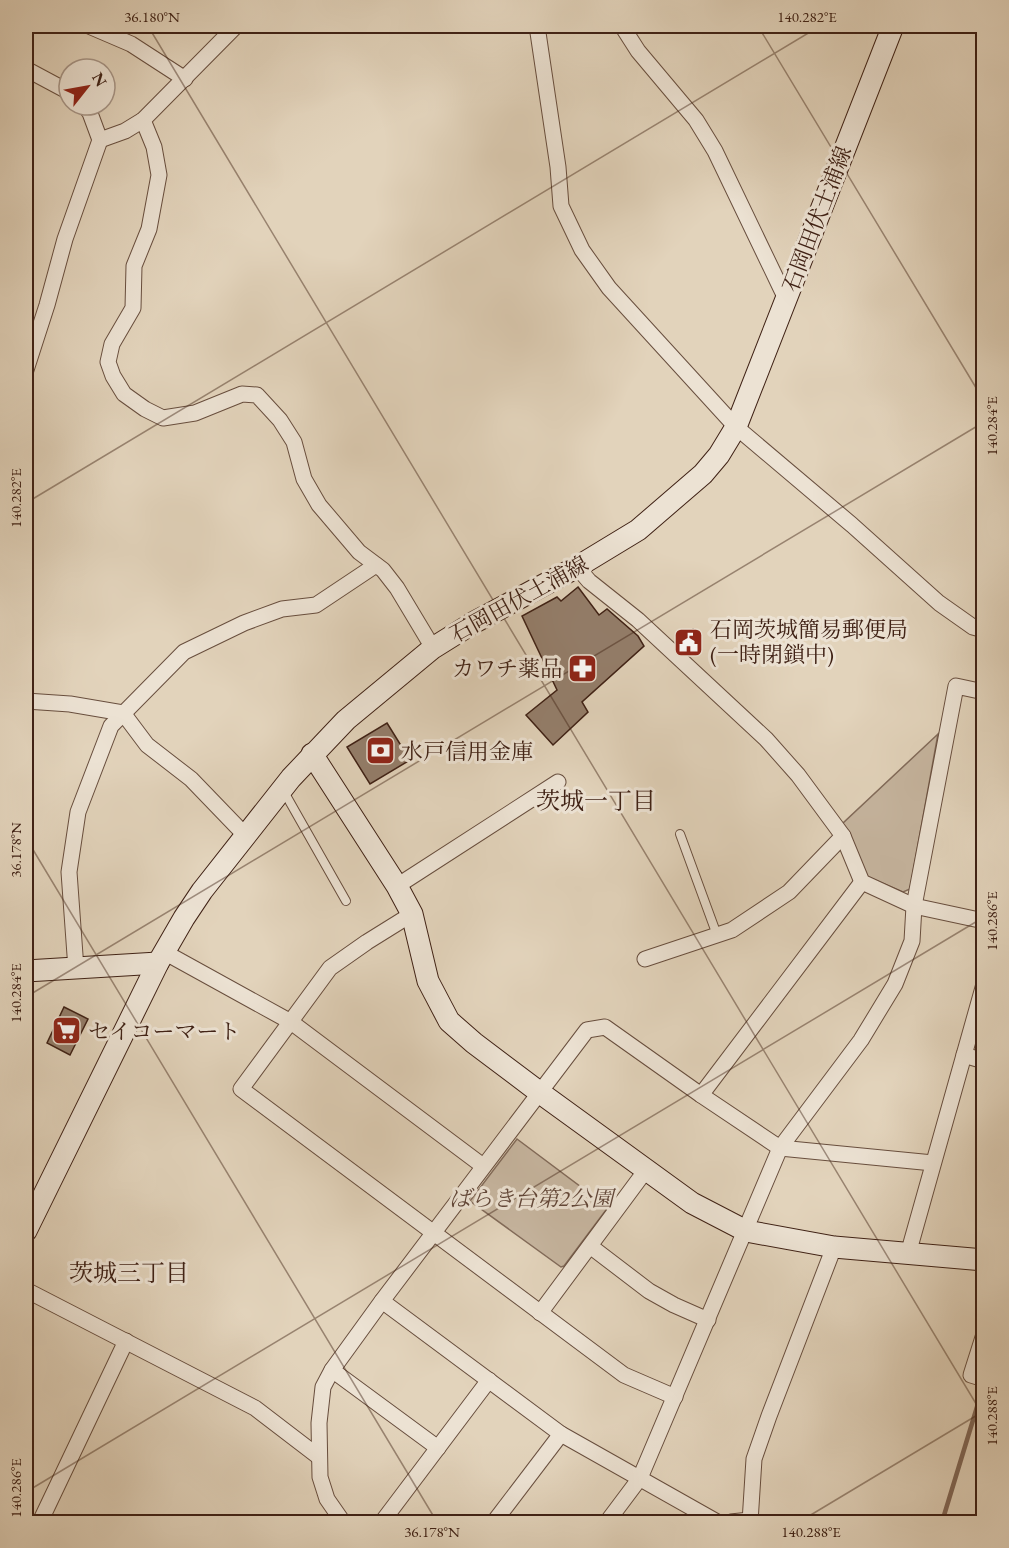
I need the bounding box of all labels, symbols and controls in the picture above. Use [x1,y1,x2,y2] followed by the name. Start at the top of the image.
[124,7,180,26] text: 36.180°N
[777,7,837,26] text: 140.282°E
[57,57,117,117] north arrow
[87,69,112,91] text: N
[776,142,858,296] street label: 石岡田伏土浦線
[982,396,1001,456] text: 140.284°E
[6,468,25,528] text: 140.282°E
[445,549,593,649] street label: 石岡田伏土浦線
[710,615,908,669] place label: 石岡茨城簡易郵便局 (一時閉鎖中)
[673,626,705,658] public building icon: 石岡茨城簡易郵便局 (一時閉鎖中)
[567,652,599,684] pharmacy icon: カワチ薬品
[452,654,562,683] place label: カワチ薬品
[364,735,396,767] bank icon: 水戸信用金庫
[401,737,533,766] place label: 水戸信用金庫
[536,785,656,816] district label: 茨城一丁目
[6,822,25,878] text: 36.178°N
[982,891,1001,951] text: 140.286°E
[6,963,25,1023] text: 140.284°E
[51,1015,83,1047] supermarket icon: セイコーマート
[88,1017,240,1046] place label: セイコーマート
[449,1184,616,1213] park label: ばらき台第2公園
[69,1257,189,1288] district label: 茨城三丁目
[982,1386,1001,1446] text: 140.288°E
[6,1458,25,1518] text: 140.286°E
[404,1522,460,1541] text: 36.178°N
[781,1522,841,1541] text: 140.288°E

